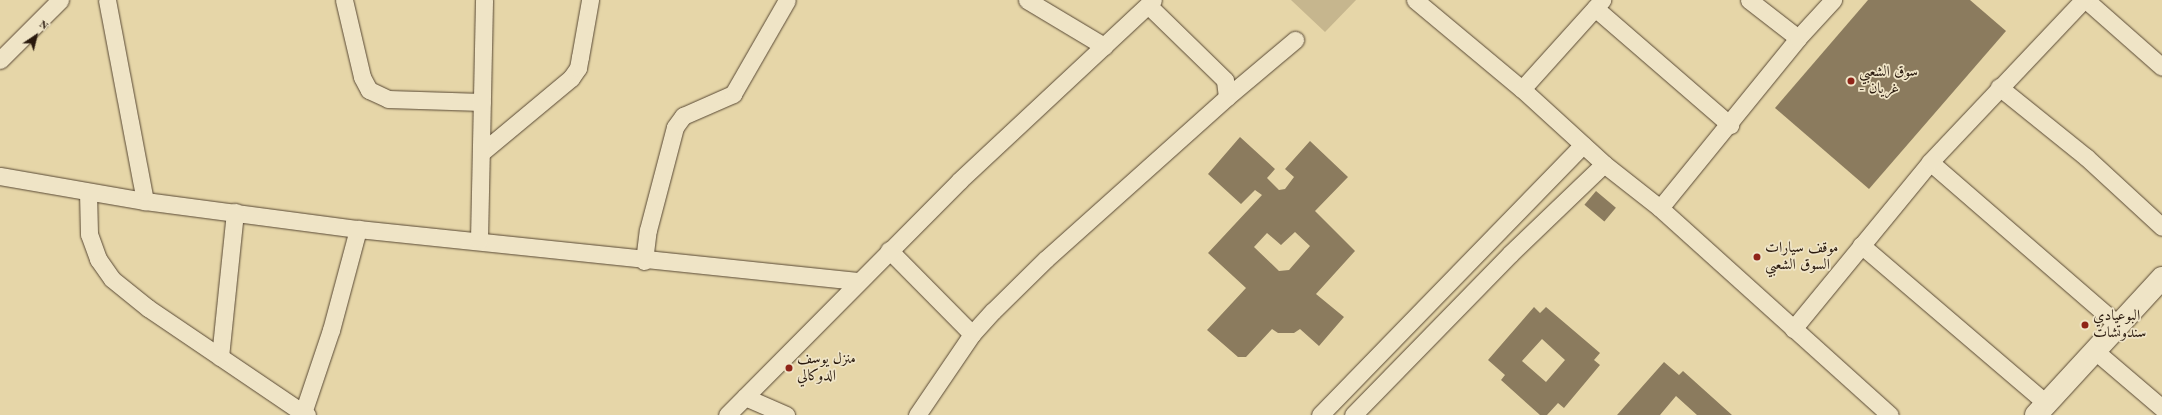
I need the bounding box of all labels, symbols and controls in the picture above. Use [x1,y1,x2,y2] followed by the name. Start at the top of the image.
[16,16,56,56] north arrow
[37,19,50,33] text: N
[1859,63,1918,98] place label: سوق الشعبي - غريان
[1846,76,1856,86] marker: سوق الشعبي - غريان
[1765,239,1838,274] place label: موقف سيارات السوق الشعبي
[1752,252,1762,262] marker: موقف سيارات السوق الشعبي
[2093,307,2146,342] place label: البوعيادي سندوتشات
[2080,320,2090,330] marker: البوعيادي سندوتشات
[797,350,856,385] place label: منزل يوسف الدوكالي
[784,363,794,373] marker: منزل يوسف الدوكالي

